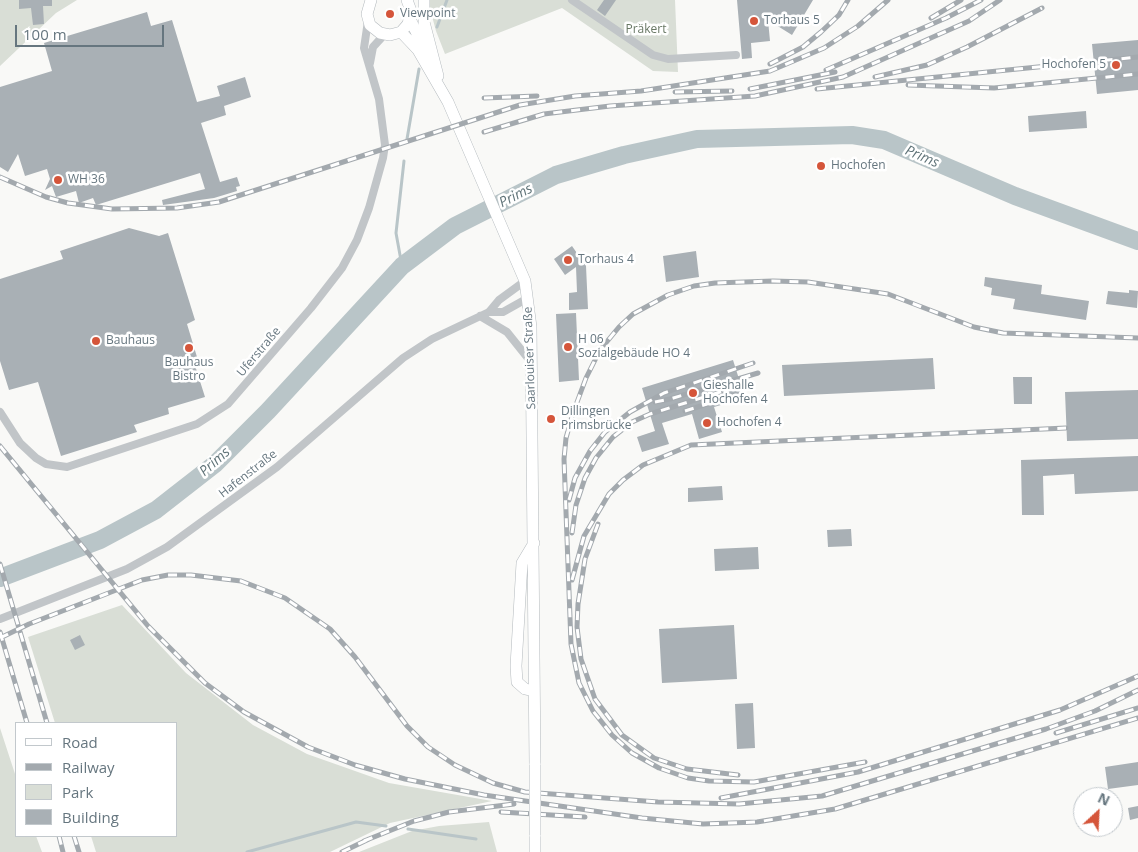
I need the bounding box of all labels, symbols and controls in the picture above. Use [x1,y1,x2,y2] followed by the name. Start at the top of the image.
[400,7,455,21] place label: Viewpoint
[384,8,396,20] marker: Viewpoint
[764,14,820,28] place label: Torhaus 5
[18,15,166,47] scale bar
[748,15,760,27] marker: Torhaus 5
[625,23,667,37] park label: Präkert
[23,24,67,44] text: 100 m
[1041,58,1106,72] place label: Hochofen 5
[1110,59,1122,71] marker: Hochofen 5
[903,142,941,172] water label: Prims
[831,159,886,173] place label: Hochofen
[815,160,827,172] marker: Hochofen
[68,173,105,187] place label: WH 36
[52,174,64,186] marker: WH 36
[496,181,536,211] water label: Prims
[578,253,634,267] place label: Torhaus 4
[562,254,574,266] marker: Torhaus 4
[521,306,539,410] street label: Saarlouiser Straße
[234,324,284,380] street label: Uferstraße
[578,333,690,361] place label: H 06 Sozialgebäude HO 4
[106,334,155,348] place label: Bauhaus
[90,335,102,347] marker: Bauhaus
[562,341,574,353] marker: H 06 Sozialgebäude HO 4
[183,342,195,354] marker: Bauhaus Bistro
[165,356,213,384] place label: Bauhaus Bistro
[703,379,768,407] place label: Gieshalle Hochofen 4
[687,387,699,399] marker: Gieshalle Hochofen 4
[561,405,631,433] place label: Dillingen Primsbrücke
[545,413,557,425] marker: Dillingen Primsbrücke
[717,416,782,430] place label: Hochofen 4
[701,417,713,429] marker: Hochofen 4
[196,444,234,480] water label: Prims
[216,447,280,501] street label: Hafenstraße
[15,722,178,837] legend
[62,732,98,752] text: Road
[62,757,115,777] text: Railway
[62,782,93,802] text: Park
[1073,787,1123,837] north arrow
[1095,788,1113,810] text: N
[62,807,119,827] text: Building

